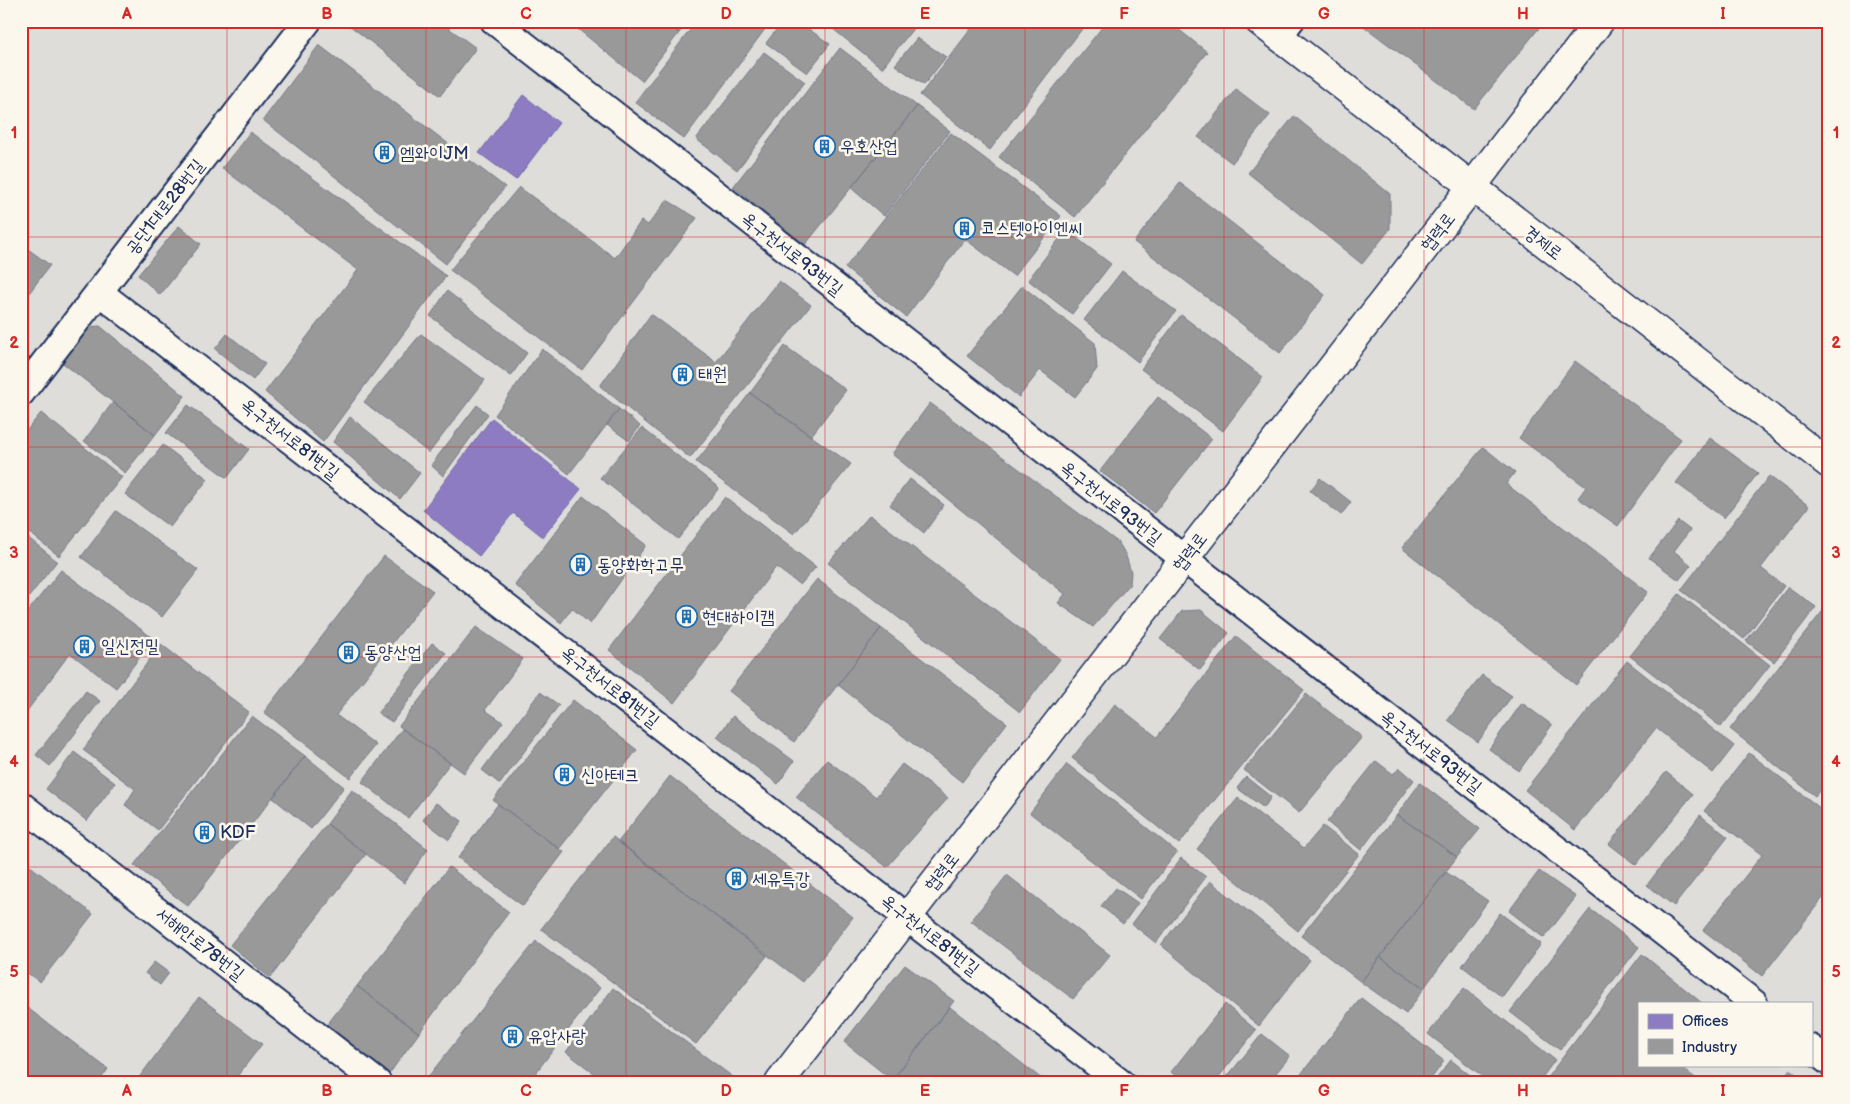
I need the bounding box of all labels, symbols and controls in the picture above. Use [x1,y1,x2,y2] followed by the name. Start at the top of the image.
[121,5,132,24] text: A
[321,5,333,24] text: B
[520,5,532,24] text: C
[720,5,732,24] text: D
[920,5,930,24] text: E
[1119,5,1129,24] text: F
[1318,5,1330,24] text: G
[1517,5,1529,24] text: H
[1720,5,1726,24] text: I
[11,124,17,143] text: 1
[1833,124,1839,143] text: 1
[812,134,836,158] building icon: 우호산업
[840,136,898,157] place label: 우호산업
[372,141,396,165] building icon: 엠와이JM
[400,143,469,164] place label: 엠와이JM
[121,155,209,259] street label: 공단1대로28번길
[737,208,847,300] street label: 옥구천서로93번길
[1416,208,1460,256] street label: 협력로
[953,216,977,240] building icon: 코스텟아이엔씨
[981,218,1082,239] place label: 코스텟아이엔씨
[1519,221,1567,265] street label: 경제로
[9,334,19,353] text: 2
[1831,334,1841,353] text: 2
[670,362,694,386] building icon: 태원
[698,364,727,385] place label: 태원
[237,394,344,484] street label: 옥구천서로81번길
[1056,457,1166,549] street label: 옥구천서로93번길
[1168,528,1212,576] street label: 협력로
[9,544,19,563] text: 3
[1831,544,1841,563] text: 3
[569,553,593,577] building icon: 동양화학고무
[597,555,684,576] place label: 동양화학고무
[674,605,698,629] building icon: 현대하이캠
[702,607,774,628] place label: 현대하이캠
[73,634,97,658] building icon: 일신정밀
[101,636,159,657] place label: 일신정밀
[336,640,360,664] building icon: 동양산업
[364,642,422,663] place label: 동양산업
[557,642,664,732] street label: 옥구천서로81번길
[1376,706,1486,798] street label: 옥구천서로93번길
[9,753,19,772] text: 4
[1831,753,1841,772] text: 4
[553,763,577,787] building icon: 신아테크
[581,765,639,786] place label: 신아테크
[192,820,216,844] building icon: KDF
[220,822,256,843] place label: KDF
[920,848,964,896] street label: 협력로
[724,867,748,891] building icon: 세유특강
[752,869,810,890] place label: 세유특강
[877,890,984,980] street label: 옥구천서로81번길
[152,903,249,985] street label: 서해안로78번길
[9,963,19,982] text: 5
[1831,963,1841,982] text: 5
[1638,1002,1812,1066] legend
[1682,1012,1729,1031] text: Offices
[500,1024,524,1048] building icon: 유압사랑
[528,1026,586,1047] place label: 유압사랑
[1682,1038,1737,1057] text: Industry
[121,1082,132,1101] text: A
[321,1082,333,1101] text: B
[520,1082,532,1101] text: C
[720,1082,732,1101] text: D
[920,1082,930,1101] text: E
[1119,1082,1129,1101] text: F
[1318,1082,1330,1101] text: G
[1517,1082,1529,1101] text: H
[1720,1082,1726,1101] text: I

